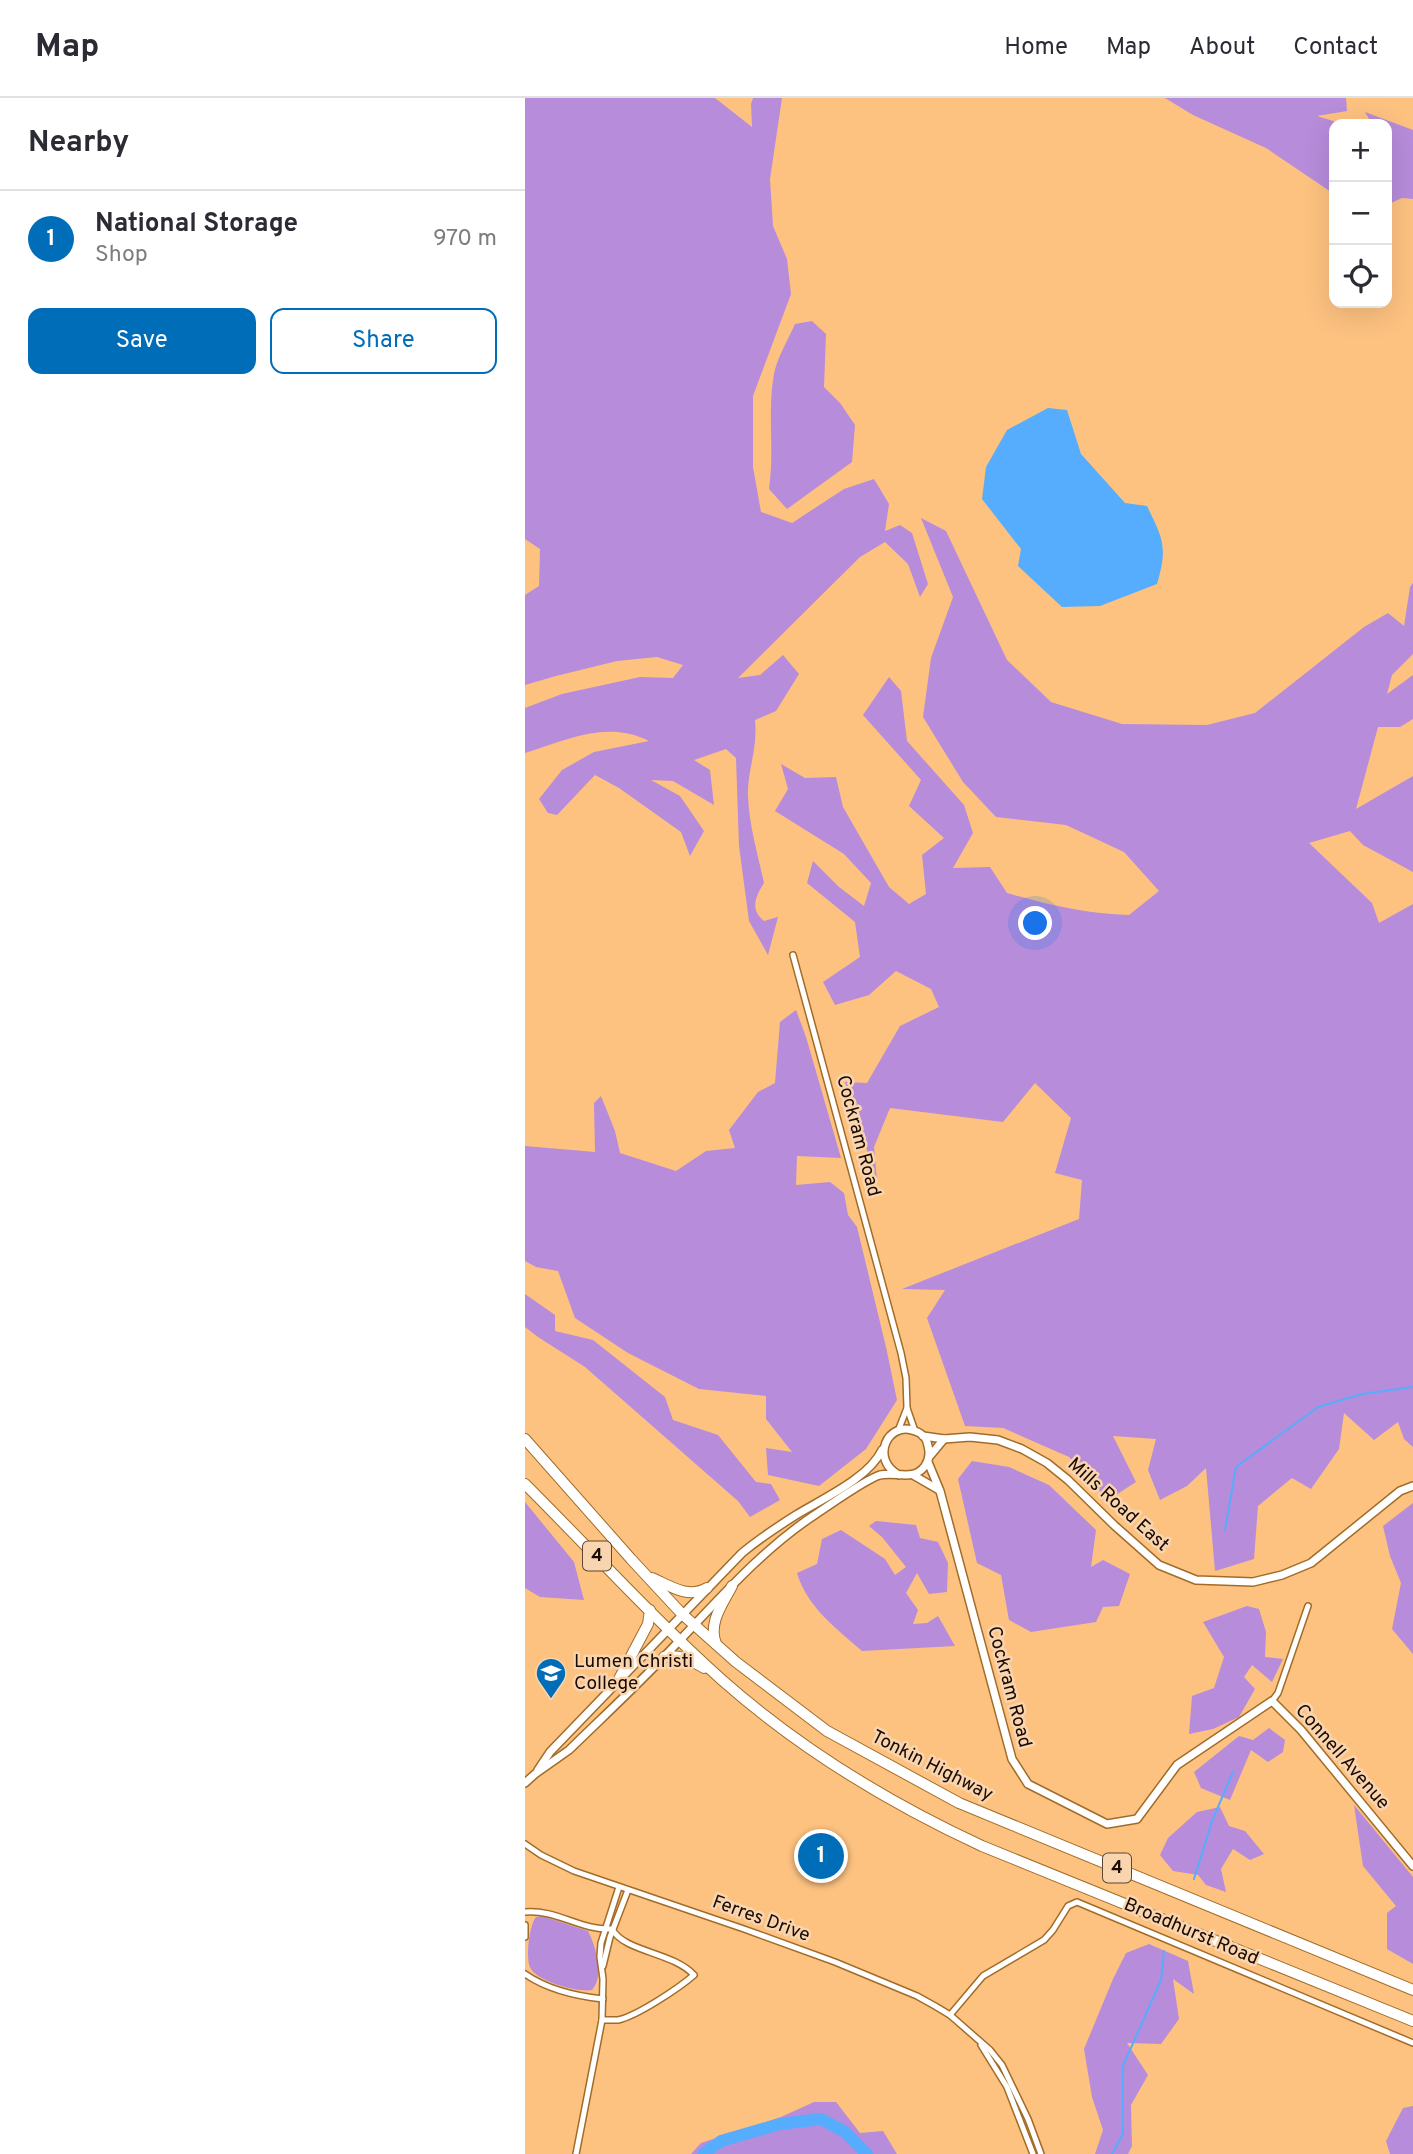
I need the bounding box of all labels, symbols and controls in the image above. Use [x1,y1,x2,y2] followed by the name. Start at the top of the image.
[35,27,99,69] text: Map
[1004,33,1068,63] text: Home
[1106,33,1151,63] text: Map
[1189,33,1255,63] text: About
[1293,33,1378,63] text: Contact
[1329,119,1392,308] map controls
[1329,119,1392,182] button: +
[28,125,129,162] text: Nearby
[1329,182,1392,245] button: −
[95,208,298,241] text: National Storage
[46,225,56,254] text: 1
[433,225,497,254] text: 970 m
[95,241,148,270] text: Shop
[1329,245,1392,308] button: locate
[28,308,256,374] button: Save
[270,308,497,374] button: Share
[1018,906,1052,940] your location
[830,1073,886,1199] street label: Cockram Road
[1062,1453,1174,1557] street label: Mills Road East
[583,1541,611,1570] road number: 4
[981,1624,1037,1750] street label: Cockram Road
[574,1650,693,1696] place label: Lumen Christi College
[534,1656,568,1700] school or university icon: Lumen Christi College
[1290,1699,1394,1815] street label: Connell Avenue
[867,1725,997,1807] street label: Tonkin Highway
[798,1830,844,1882] pin: 1
[1103,1854,1131,1882] road number: 4
[709,1890,813,1948] street label: Ferres Drive
[1120,1893,1262,1971] street label: Broadhurst Road

